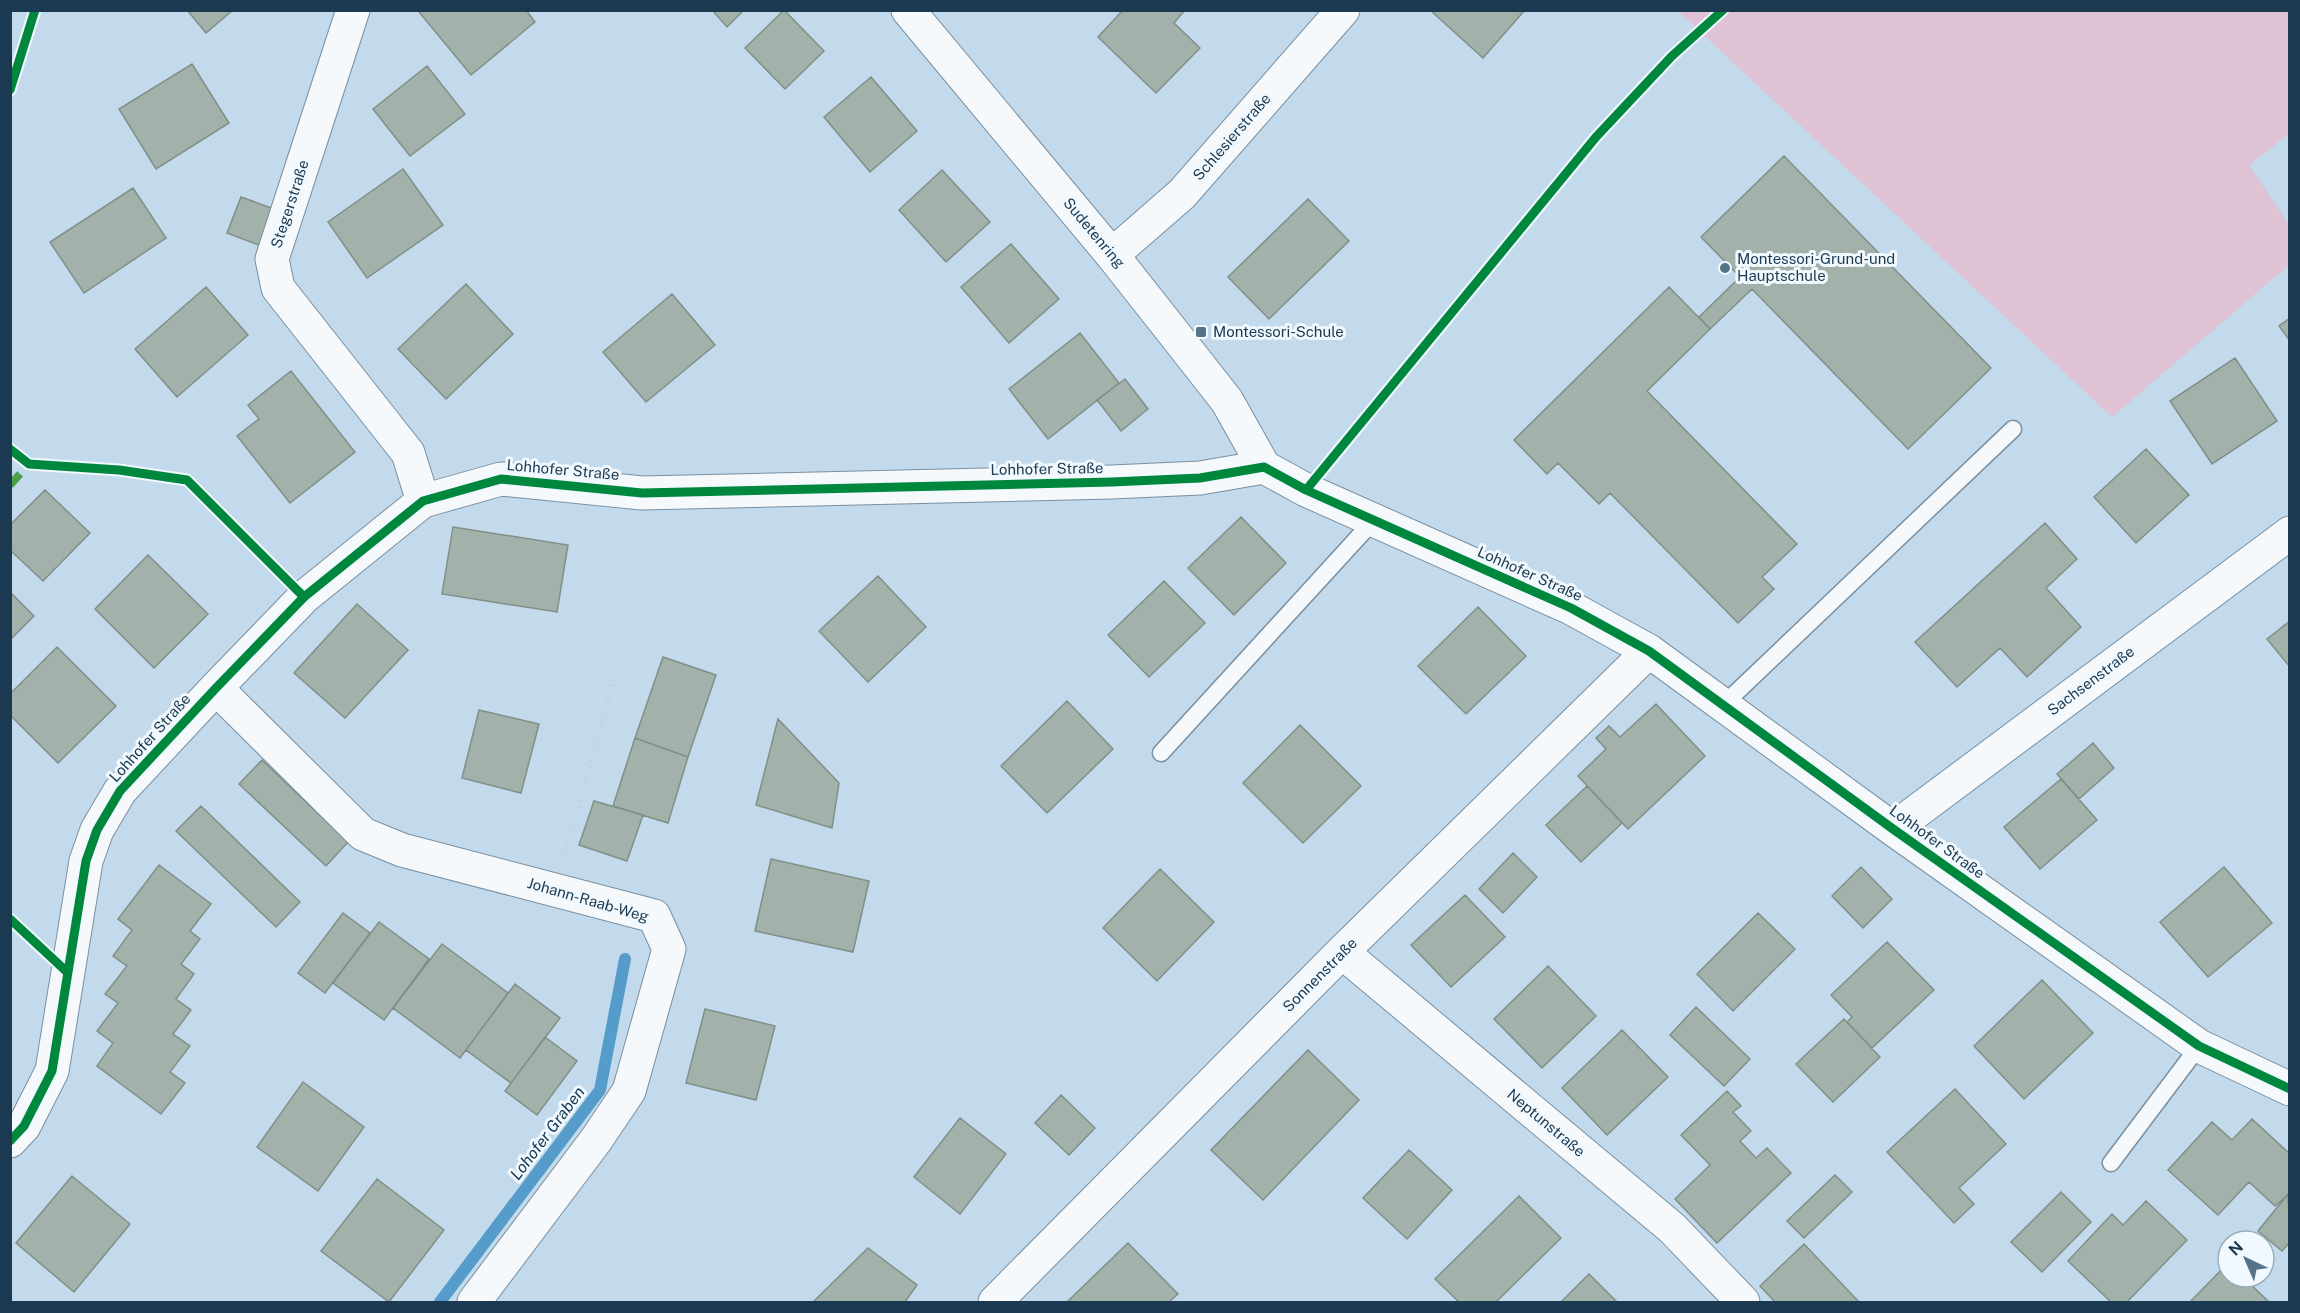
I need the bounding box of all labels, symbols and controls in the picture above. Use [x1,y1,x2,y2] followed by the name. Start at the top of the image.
[1189,90,1274,184] street label: Schlesierstraße
[267,158,312,250] street label: Stegerstraße
[1060,194,1129,271] street label: Sudetenring
[1737,250,1895,284] place label: Montessori-Grund-und Hauptschule
[1718,261,1732,275] marker: Montessori-Grund-und Hauptschule
[1213,323,1344,340] place label: Montessori-Schule
[1194,325,1208,339] marker: Montessori-Schule
[506,456,620,483] street label: Lohhofer Straße
[990,459,1104,478] street label: Lohhofer Straße
[1475,543,1585,604] street label: Lohhofer Straße
[2044,642,2137,719] street label: Sachsenstraße
[106,690,194,785] street label: Lohhofer Straße
[1887,802,1988,882] street label: Lohhofer Straße
[525,874,651,925] street label: Johann-Raab-Weg
[1279,934,1360,1015] street label: Sonnenstraße
[506,1083,589,1184] water label: Lohofer Graben
[1504,1085,1589,1160] street label: Neptunstraße
[2216,1229,2276,1289] north arrow
[2225,1237,2247,1260] text: N

